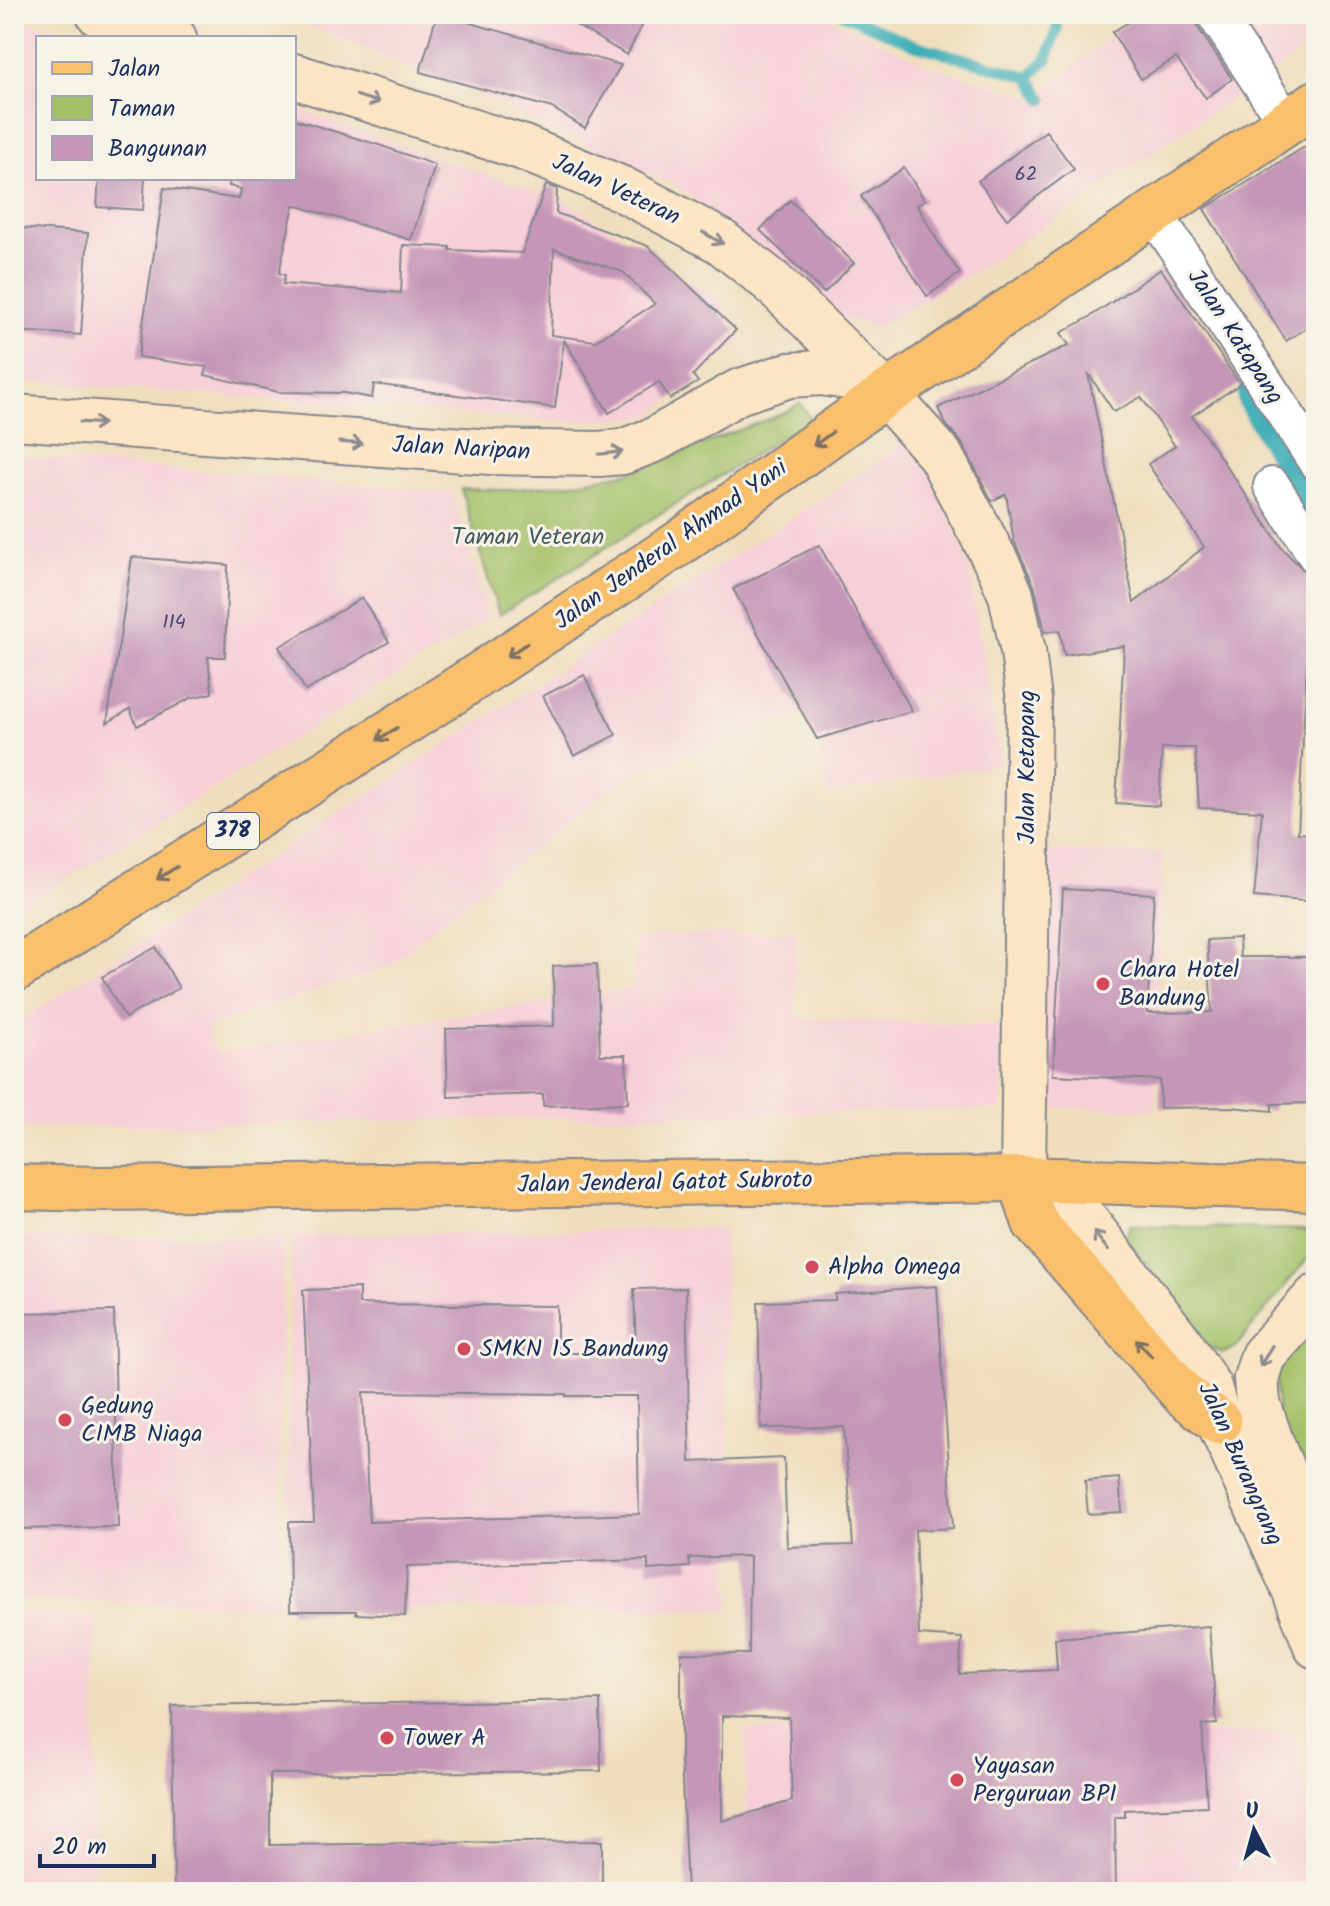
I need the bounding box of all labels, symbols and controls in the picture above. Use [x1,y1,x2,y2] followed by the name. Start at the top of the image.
[36,36,296,180] legend
[108,50,160,89] text: Jalan
[108,90,175,129] text: Taman
[356,93,381,108] one-way arrow
[108,130,207,169] text: Bangunan
[545,143,687,237] street label: Jalan Veteran
[1015,159,1037,191] house number: 62
[700,231,724,246] one-way arrow
[1176,261,1294,413] street label: Jalan Katapang
[78,416,105,431] one-way arrow
[391,426,531,472] street label: Jalan Naripan
[813,431,835,447] one-way arrow
[337,435,364,450] one-way arrow
[597,445,623,460] one-way arrow
[546,449,797,641] street label: Jalan Jenderal Ahmad Yani
[452,518,604,557] park label: Taman Veteran
[162,607,186,639] house number: 114
[506,643,529,659] one-way arrow
[1008,690,1047,844] street label: Jalan Ketapang
[376,727,399,743] one-way arrow
[207,813,259,849] road number: 378
[156,866,179,882] one-way arrow
[1119,951,1239,1018] place label: Chara Hotel Bandung
[1094,975,1112,993] marker: Chara Hotel Bandung
[517,1161,813,1205] street label: Jalan Jenderal Gatot Subroto
[1093,1231,1110,1252] one-way arrow
[828,1248,961,1287] place label: Alpha Omega
[803,1258,821,1276] marker: Alpha Omega
[480,1330,669,1369] place label: SMKN 15 Bandung
[1135,1338,1153,1358] one-way arrow
[455,1340,473,1358] marker: SMKN 15 Bandung
[1258,1344,1274,1367] one-way arrow
[1186,1376,1294,1552] street label: Jalan Burangrang
[81,1387,203,1454] place label: Gedung CIMB Niaga
[56,1411,74,1429] marker: Gedung CIMB Niaga
[403,1719,486,1758] place label: Tower A
[378,1729,396,1747] marker: Tower A
[973,1747,1117,1814] place label: Yayasan Perguruan BPI
[948,1771,966,1789] marker: Yayasan Perguruan BPI
[1214,1790,1294,1870] north arrow
[1244,1795,1261,1831] text: U
[40,1818,154,1868] scale bar
[52,1828,107,1867] text: 20 m

